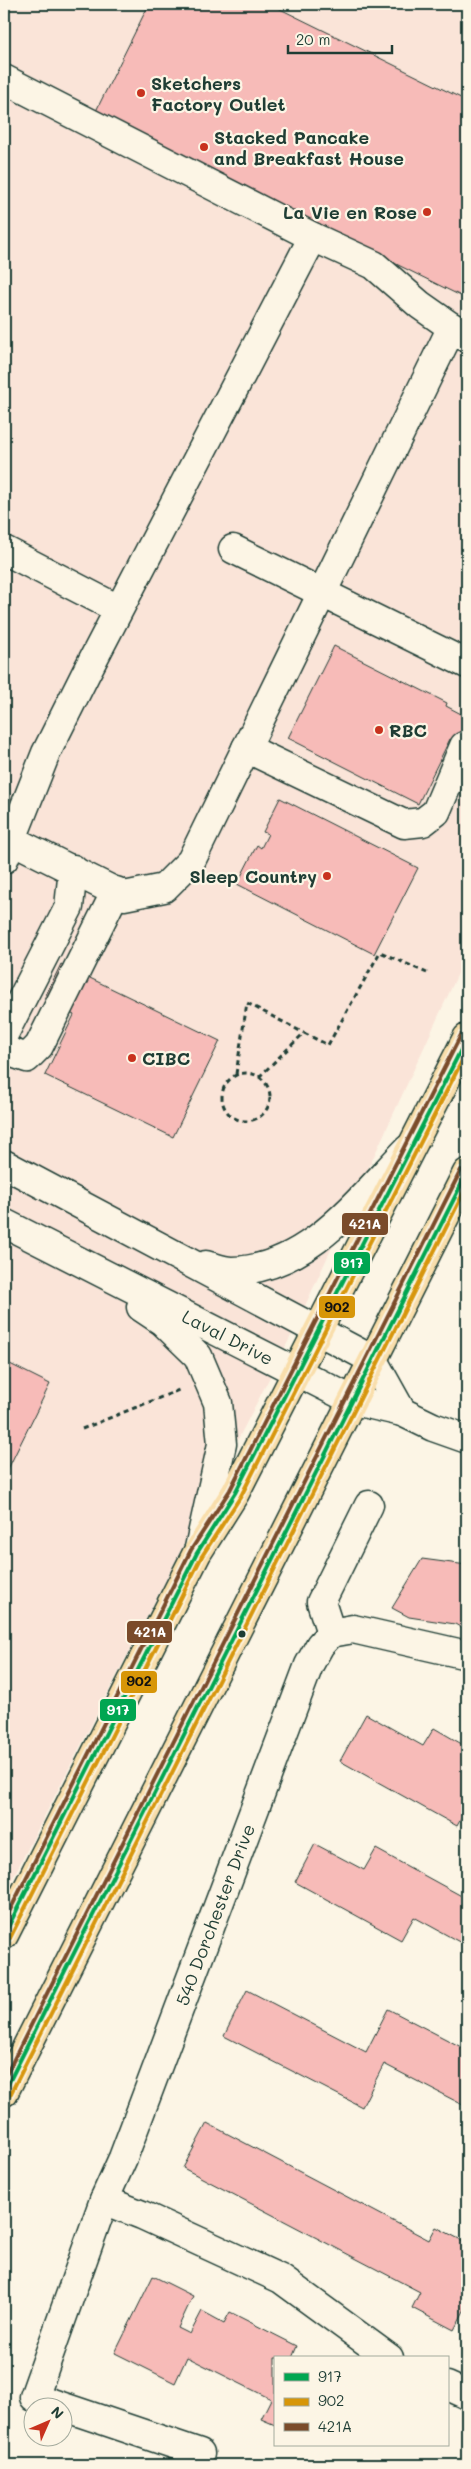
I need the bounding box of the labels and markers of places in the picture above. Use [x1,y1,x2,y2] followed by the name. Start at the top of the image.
[151,71,285,116] place label: Sketchers Factory Outlet
[135,87,147,99] marker: Sketchers Factory Outlet
[214,125,404,170] place label: Stacked Pancake and Breakfast House
[198,141,210,153] marker: Stacked Pancake and Breakfast House
[283,200,417,224] place label: La Vie en Rose
[421,206,433,218] marker: La Vie en Rose
[389,718,427,742] place label: RBC
[373,724,385,736] marker: RBC
[190,864,317,888] place label: Sleep Country
[321,870,333,882] marker: Sleep Country
[142,1046,190,1070] place label: CIBC
[126,1052,138,1064] marker: CIBC
[237,1629,247,1639] unlabelled marker

